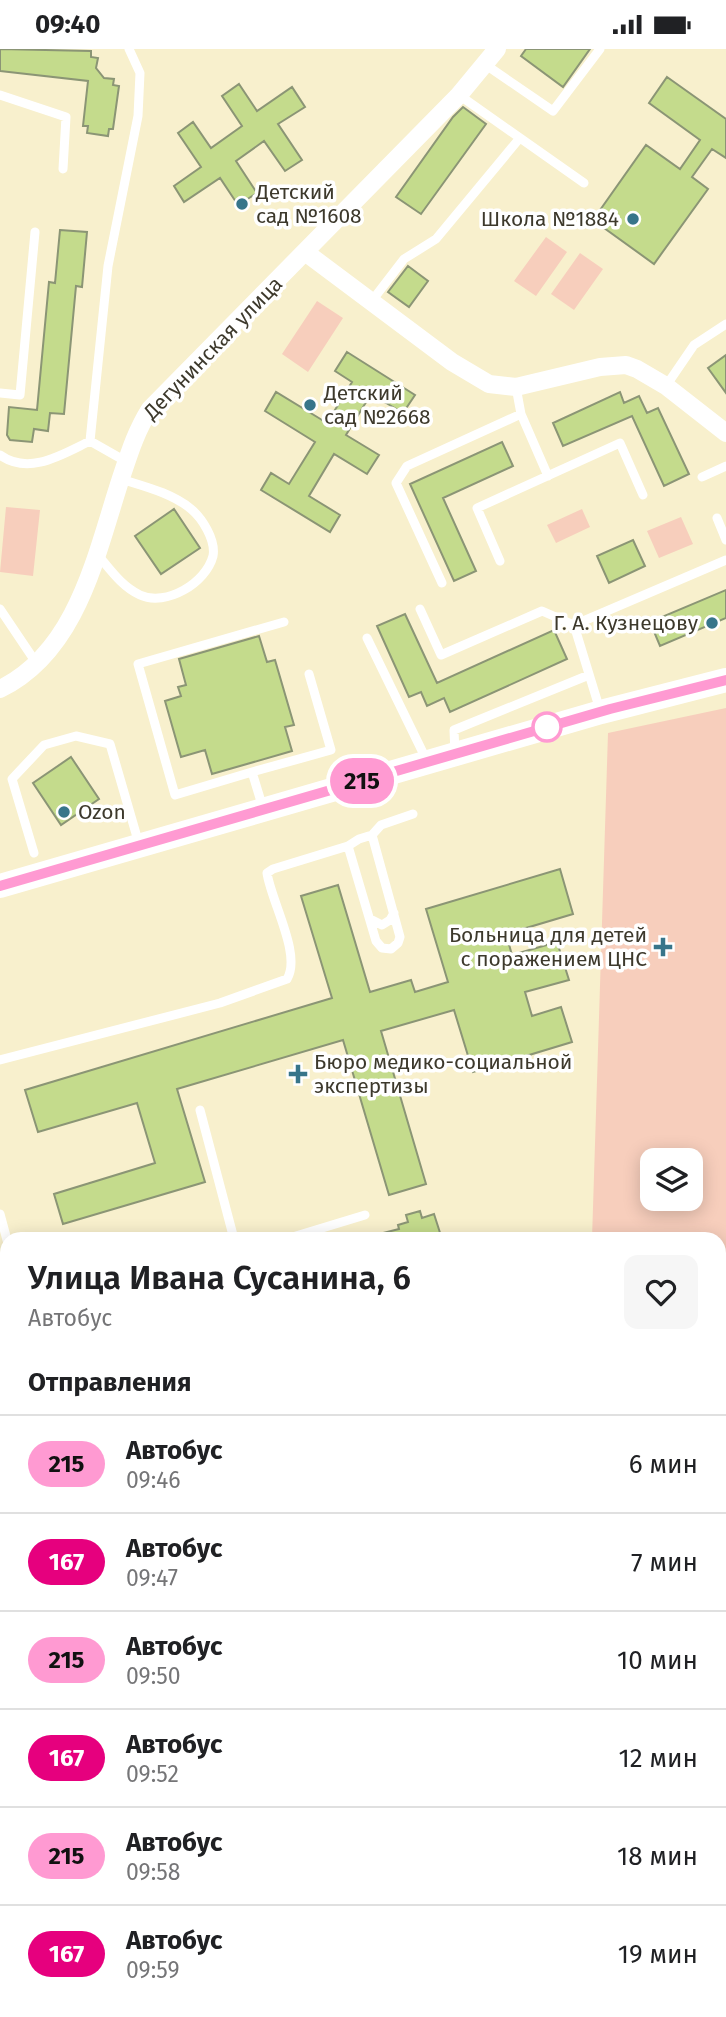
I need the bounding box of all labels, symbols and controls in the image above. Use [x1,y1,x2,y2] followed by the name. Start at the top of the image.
[35,9,101,40] text: 09:40
[255,179,362,229] place label: Детский сад №1608
[234,196,250,212] marker: Детский сад №1608
[481,206,619,232] place label: Школа №1884
[625,211,641,227] marker: Школа №1884
[137,271,288,426] street label: Дегунинская улица
[323,380,430,430] place label: Детский сад №2668
[302,397,318,413] marker: Детский сад №2668
[554,610,699,636] place label: Г. А. Кузнецову
[704,615,720,631] marker: Г. А. Кузнецову
[532,712,562,742] unlabelled marker
[322,758,402,804] line badge: 215
[344,767,380,795] text: 215
[78,799,126,825] place label: Ozon
[56,804,72,820] marker: Ozon
[449,922,647,972] place label: Больница для детей с поражением ЦНС
[653,937,673,957] marker: Больница для детей с поражением ЦНС
[314,1049,572,1099] place label: Бюро медико-социальной экспертизы
[288,1064,308,1084] marker: Бюро медико-социальной экспертизы
[640,1148,703,1211] map controls
[640,1148,703,1211] button: layers
[624,1255,698,1329] button: heart
[28,1258,411,1298] text: Улица Ивана Сусанина, 6
[28,1304,112,1332] text: Автобус
[28,1367,191,1398] text: Отправления
[126,1435,223,1466] text: Автобус
[629,1449,698,1480] text: 6 мин
[49,1450,84,1478] text: 215
[126,1466,181,1494] text: 09:46
[126,1533,223,1564] text: Автобус
[631,1547,698,1578] text: 7 мин
[49,1548,84,1576] text: 167
[126,1564,178,1592] text: 09:47
[126,1631,223,1662] text: Автобус
[617,1645,698,1676] text: 10 мин
[49,1646,84,1674] text: 215
[126,1662,181,1690] text: 09:50
[126,1729,223,1760] text: Автобус
[619,1743,698,1774] text: 12 мин
[49,1744,84,1772] text: 167
[126,1760,179,1788] text: 09:52
[126,1827,223,1858] text: Автобус
[617,1841,698,1872] text: 18 мин
[49,1842,84,1870] text: 215
[126,1858,181,1886] text: 09:58
[126,1925,223,1956] text: Автобус
[618,1939,698,1970] text: 19 мин
[49,1940,84,1968] text: 167
[126,1956,180,1984] text: 09:59

